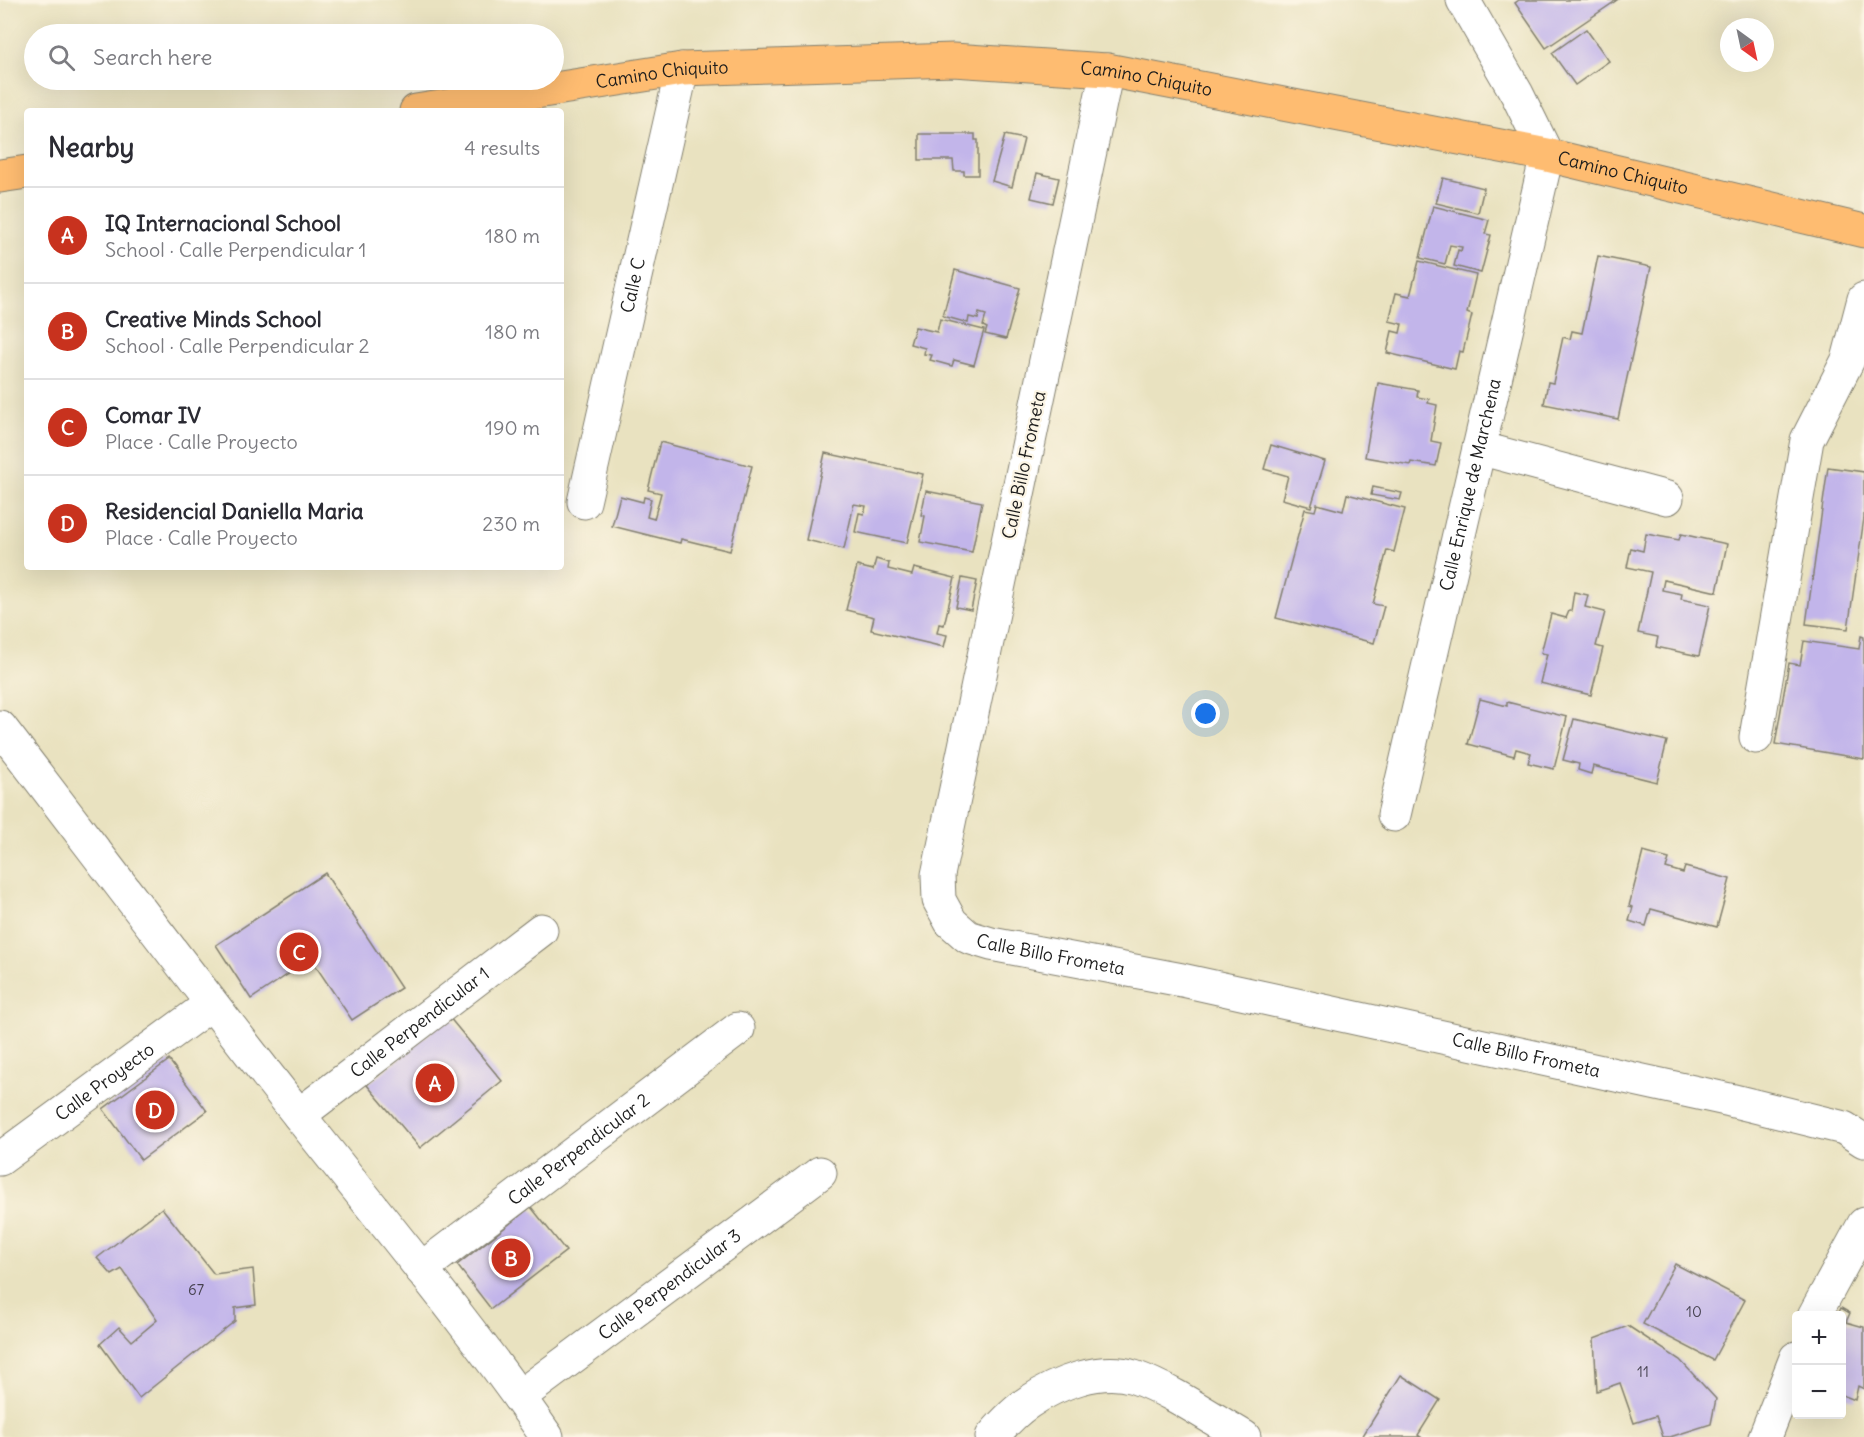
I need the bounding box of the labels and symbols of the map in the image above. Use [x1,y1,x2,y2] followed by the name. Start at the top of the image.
[1720,18,1774,72] north arrow
[594,55,729,93] street label: Camino Chiquito
[1080,56,1214,101] street label: Camino Chiquito
[1555,146,1691,199] street label: Camino Chiquito
[615,255,650,315] street label: Calle C
[1434,376,1506,593] street label: Calle Enrique de Marchena
[997,389,1050,541] street label: Calle Billo Frometa
[1191,699,1220,728] your location
[974,928,1127,980] street label: Calle Billo Frometa
[280,930,318,974] pin: C
[345,962,494,1083] street label: Calle Perpendicular 1
[1450,1027,1602,1082] street label: Calle Billo Frometa
[50,1038,159,1126] street label: Calle Proyecto
[416,1060,454,1106] pin: A
[136,1088,174,1132] pin: D
[503,1088,654,1210] street label: Calle Perpendicular 2
[594,1224,745,1345] street label: Calle Perpendicular 3
[492,1236,530,1280] pin: B
[188,1280,204,1299] house number: 67
[1686,1302,1702,1321] house number: 10
[1637,1362,1649,1381] house number: 11

